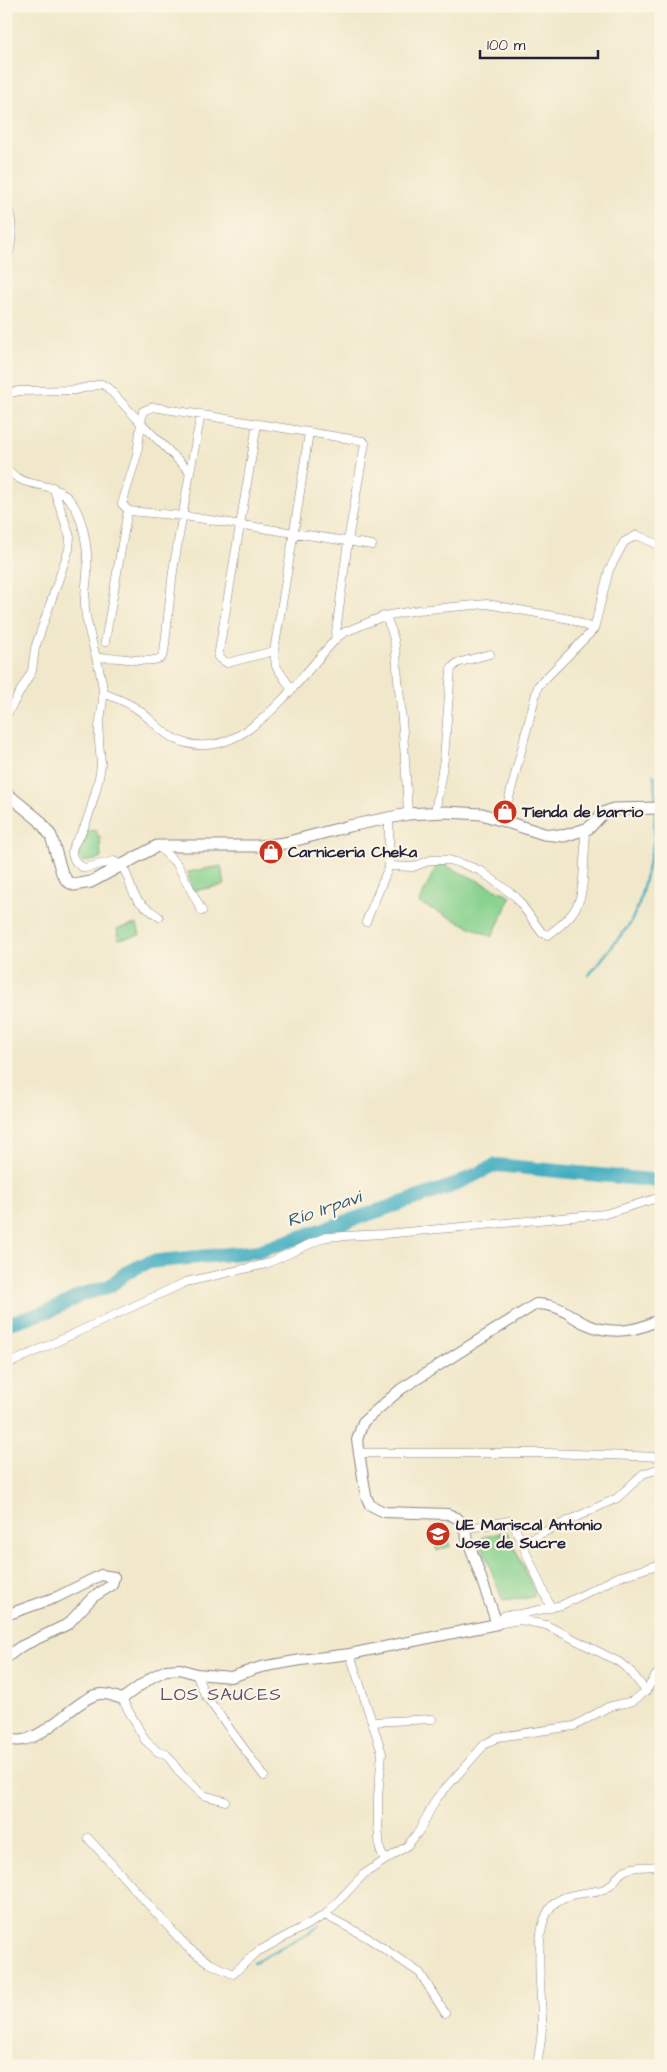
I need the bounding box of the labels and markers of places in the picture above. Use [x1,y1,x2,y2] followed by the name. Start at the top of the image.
[492,799,518,825] shop icon: Tienda de barrio
[521,801,644,823] place label: Tienda de barrio
[258,839,284,865] shop icon: Carniceria Cheka
[288,841,418,863] place label: Carniceria Cheka
[455,1514,603,1554] place label: UE Mariscal Antonio Jose de Sucre
[425,1521,451,1547] school or university icon: UE Mariscal Antonio Jose de Sucre

